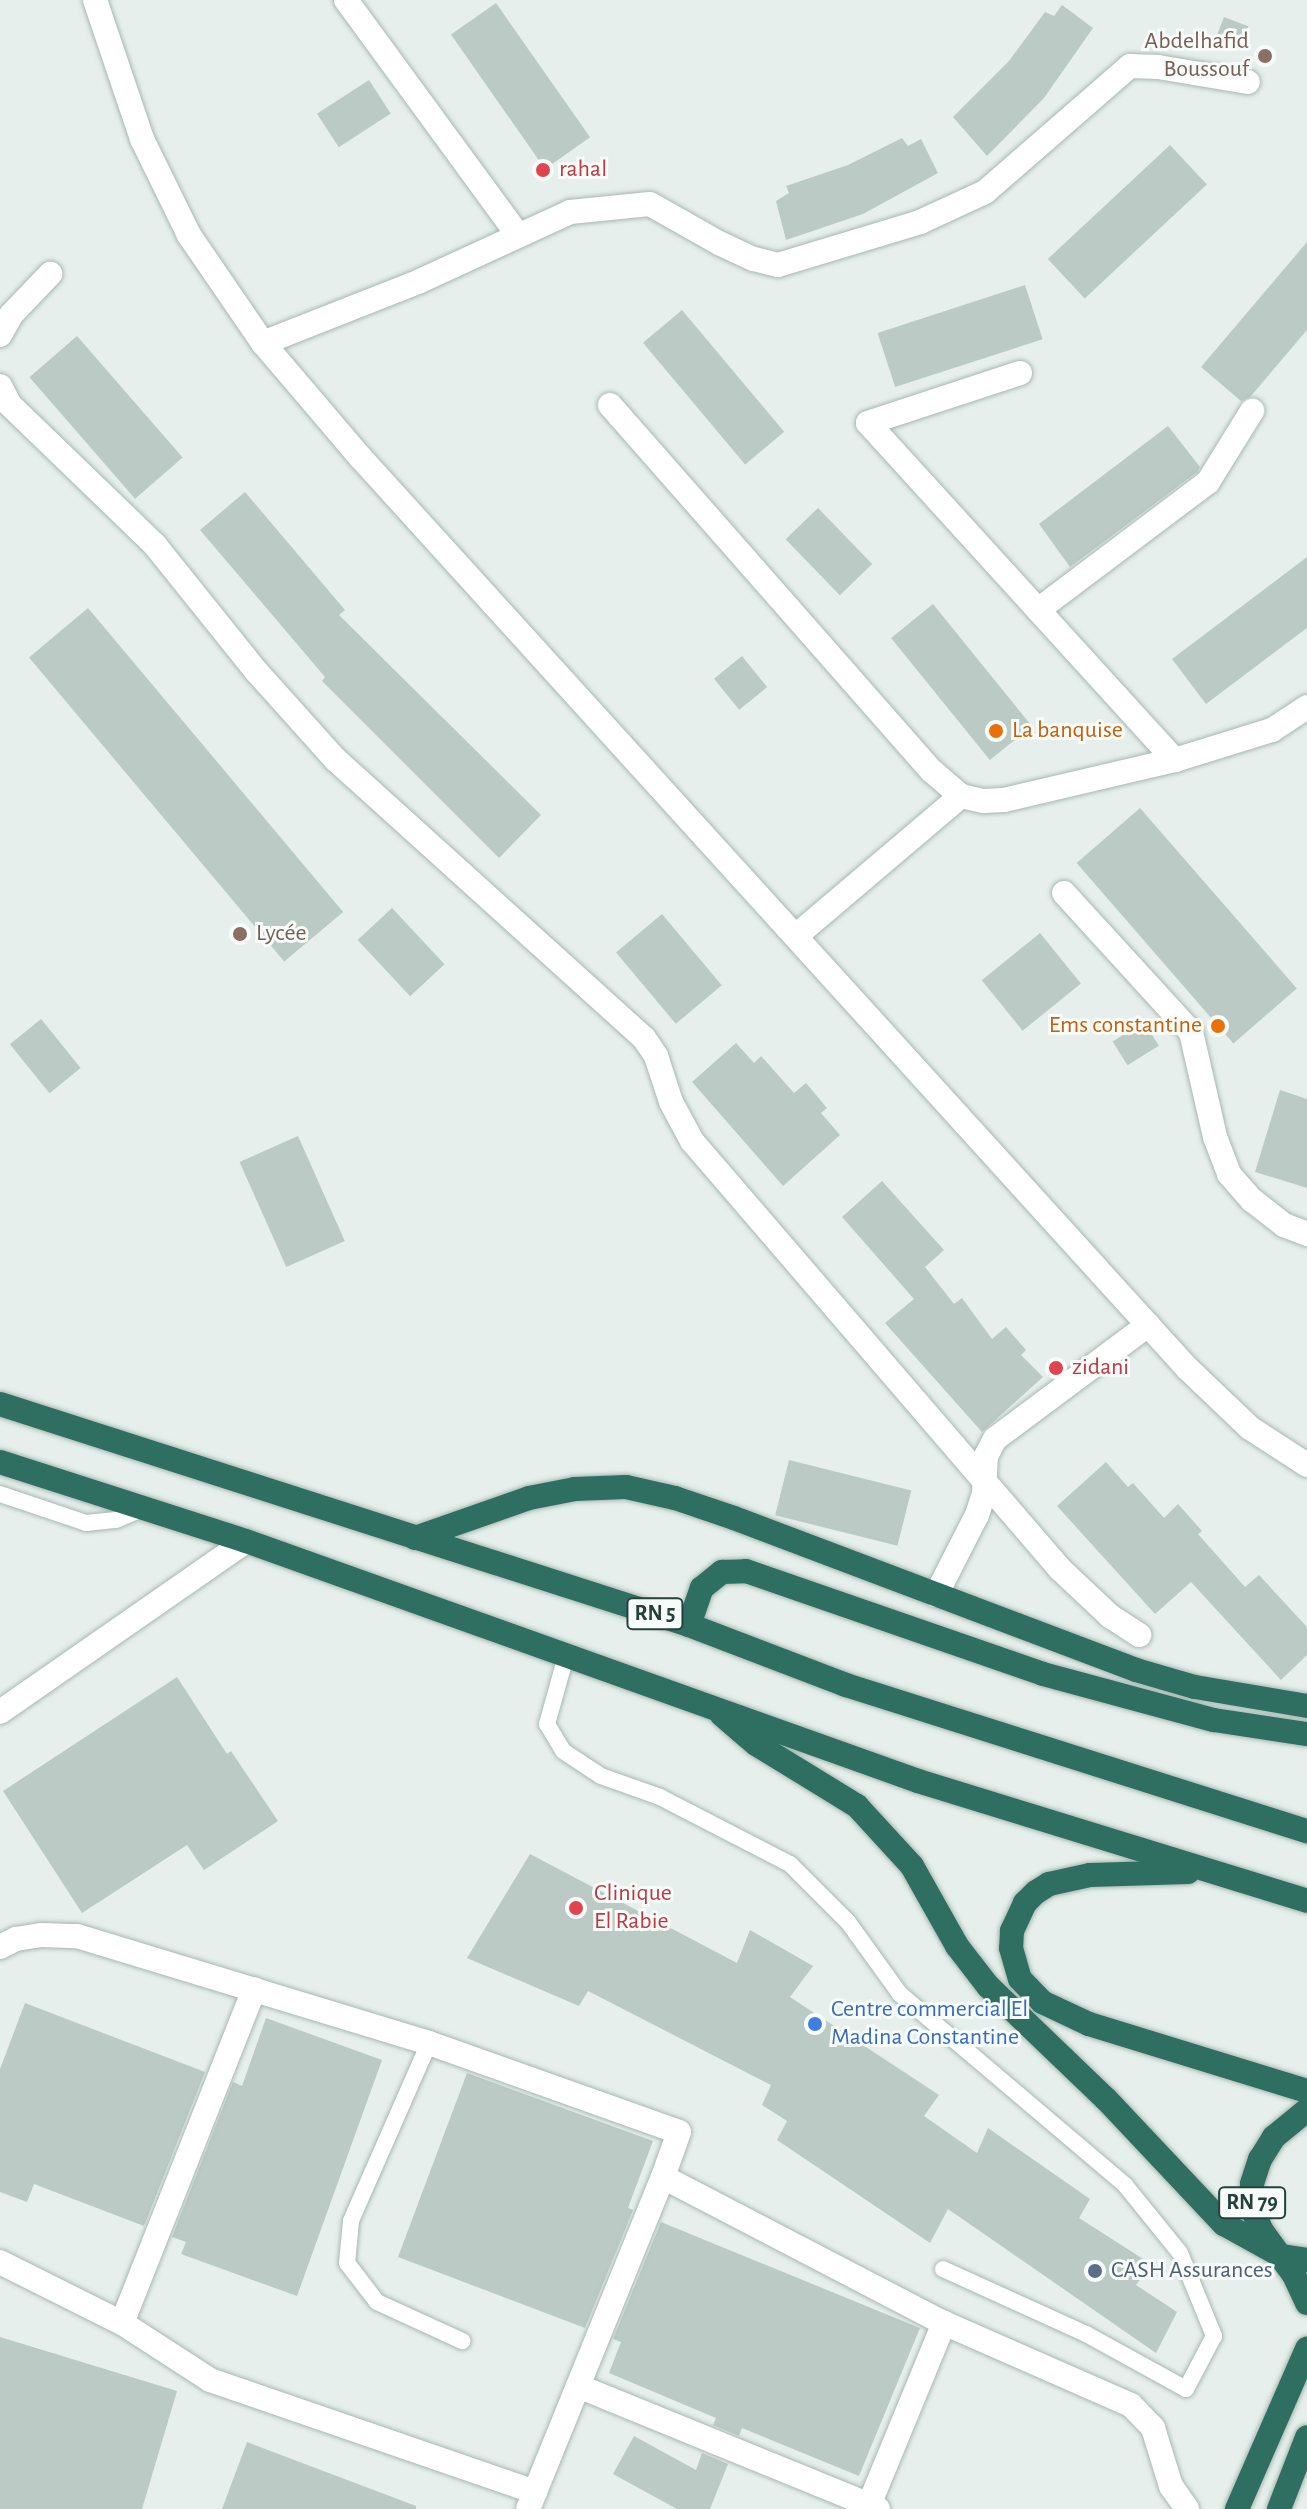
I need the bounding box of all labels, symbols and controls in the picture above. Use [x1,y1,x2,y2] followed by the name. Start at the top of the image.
[1144,28,1249,84] place label: Abdelhafid Boussouf
[1256,47,1274,65] marker: Abdelhafid Boussouf
[559,156,607,184] place label: rahal
[534,161,552,179] marker: rahal
[1012,717,1123,745] place label: La banquise
[987,722,1005,740] marker: La banquise
[256,920,307,948] place label: Lycée
[231,925,249,943] marker: Lycée
[1049,1012,1202,1040] place label: Ems constantine
[1209,1017,1227,1035] marker: Ems constantine
[1072,1354,1129,1382] place label: zidani
[1047,1359,1065,1377] marker: zidani
[625,1596,685,1632] road number: RN 5
[594,1880,672,1936] place label: Clinique El Rabie
[565,1897,587,1919] marker: Clinique El Rabie
[831,1996,1028,2052] place label: Centre commercial El Madina Constantine
[806,2015,824,2033] marker: Centre commercial El Madina Constantine
[1218,2185,1286,2221] road number: RN 79
[1111,2257,1273,2285] place label: CASH Assurances
[1086,2262,1104,2280] marker: CASH Assurances

